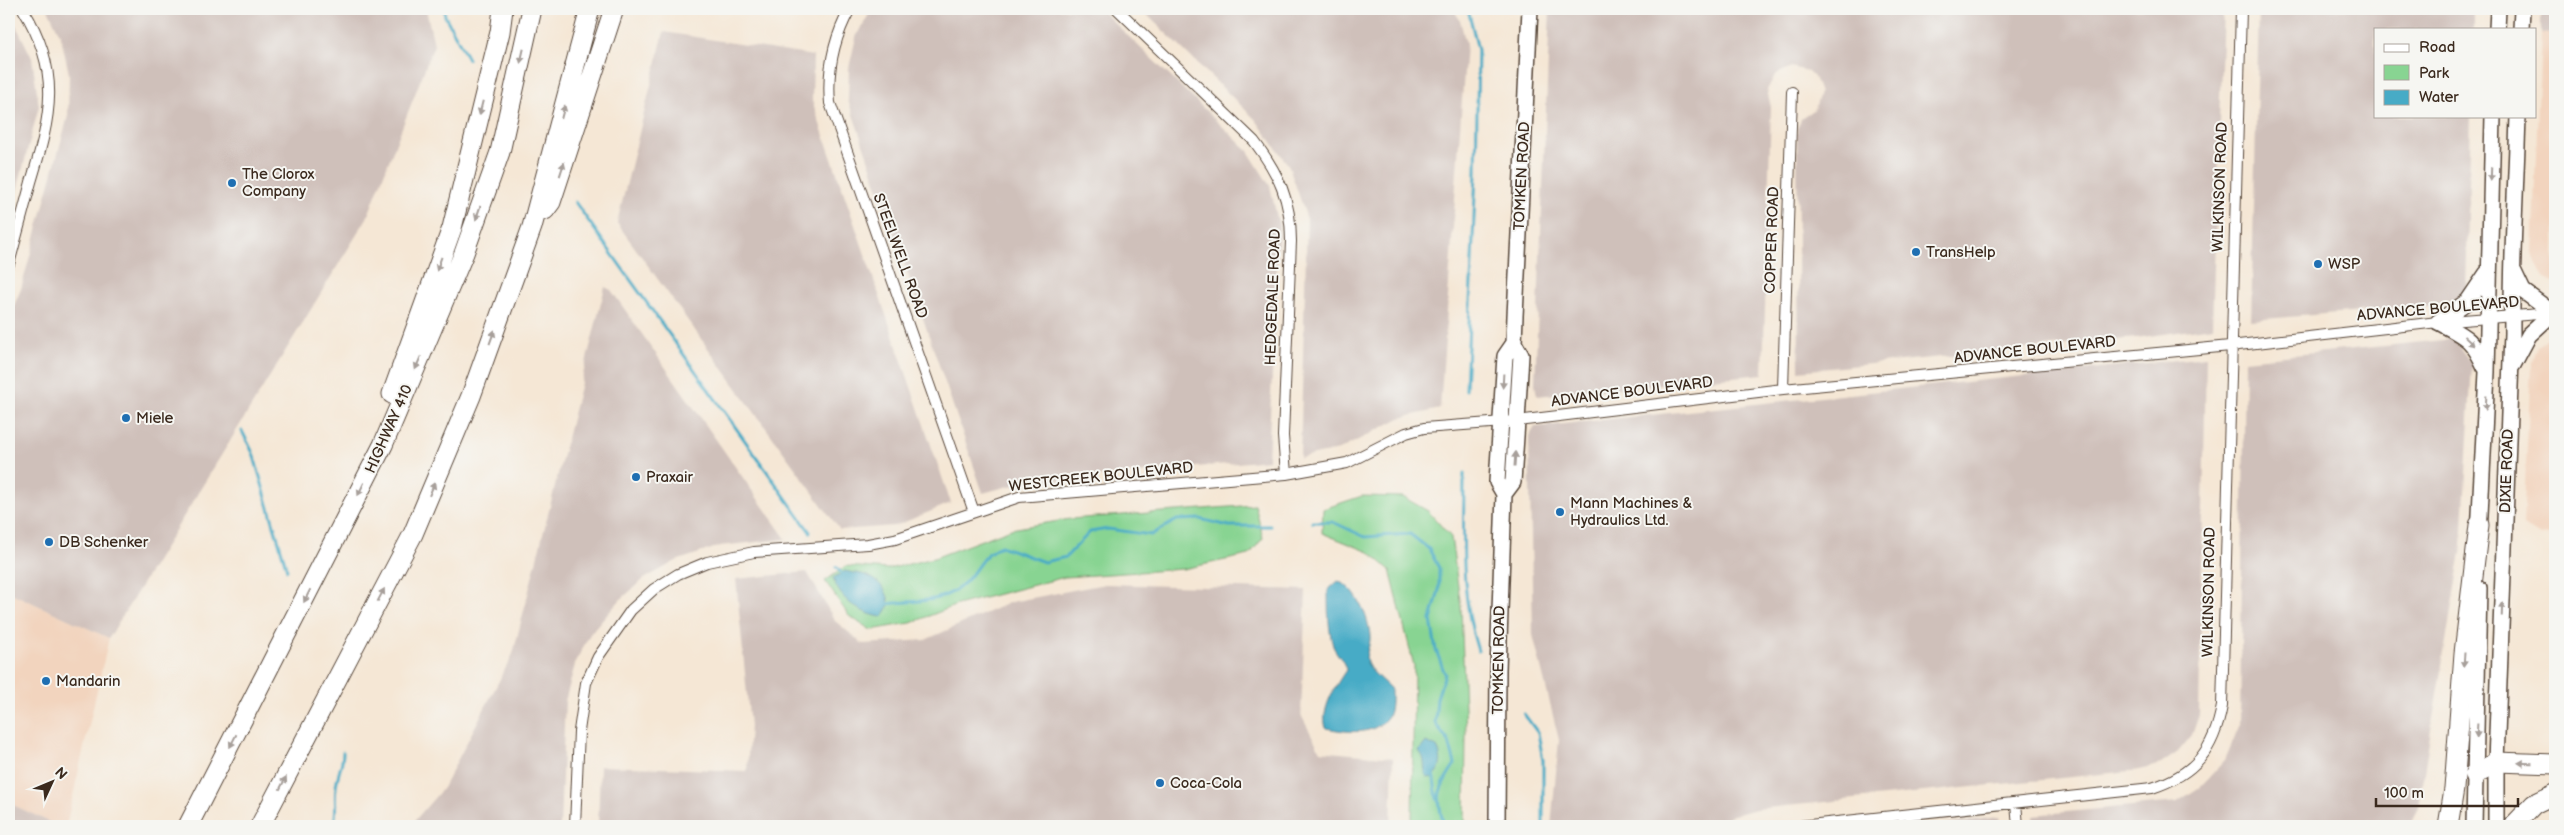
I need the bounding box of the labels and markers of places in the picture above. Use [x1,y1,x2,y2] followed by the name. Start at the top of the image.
[242,165,314,201] place label: The Clorox Company
[226,177,238,189] marker: The Clorox Company
[1926,243,1996,262] place label: TransHelp
[1910,246,1922,258] marker: TransHelp
[2328,255,2361,274] place label: WSP
[2312,258,2324,270] marker: WSP
[136,409,174,428] place label: Miele
[120,412,132,424] marker: Miele
[646,468,694,487] place label: Praxair
[630,471,642,483] marker: Praxair
[1570,494,1692,530] place label: Mann Machines & Hydraulics Ltd.
[1554,506,1566,518] marker: Mann Machines & Hydraulics Ltd.
[59,533,149,552] place label: DB Schenker
[43,536,55,548] marker: DB Schenker
[56,672,120,691] place label: Mandarin
[40,675,52,687] marker: Mandarin
[1170,774,1242,793] place label: Coca-Cola
[1154,777,1166,789] marker: Coca-Cola

